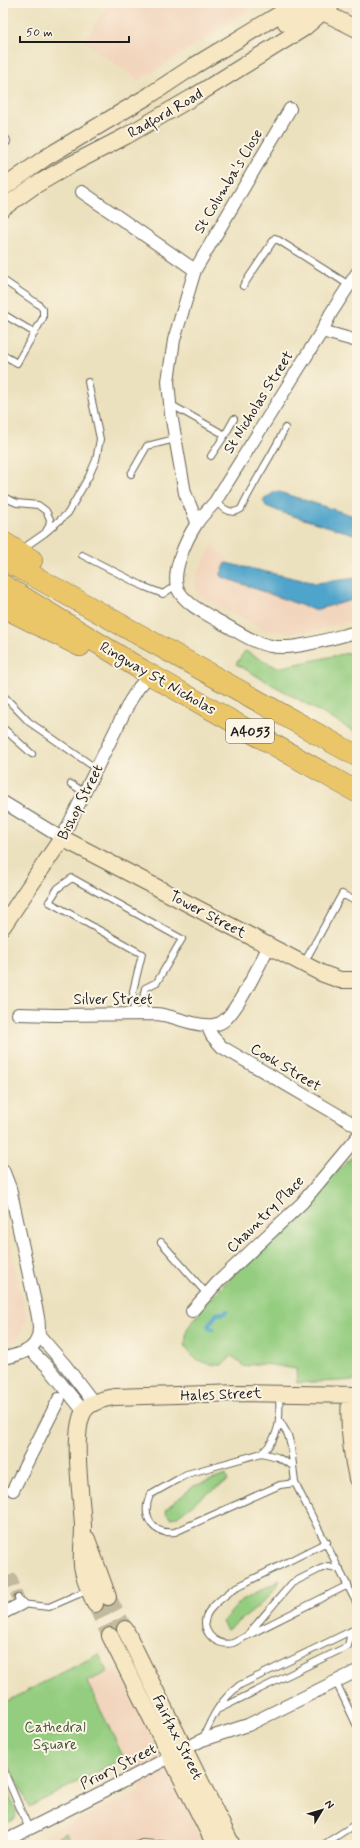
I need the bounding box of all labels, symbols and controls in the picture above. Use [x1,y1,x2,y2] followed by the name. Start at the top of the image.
[20,18,129,44] scale bar
[26,25,53,41] text: 50 m
[124,84,208,145] street label: Radford Road
[190,125,268,238] street label: St Columba's Close
[219,347,299,458] street label: St Nicholas Street
[95,637,220,721] street label: Ringway St Nicholas
[226,719,274,743] road number: A4053
[53,761,109,844] street label: Bishop Street
[166,886,250,944] street label: Tower Street
[73,990,153,1010] street label: Silver Street
[246,1039,325,1097] street label: Cook Street
[223,1171,309,1258] street label: Chauntry Place
[180,1384,262,1406] street label: Hales Street
[147,1692,207,1784] street label: Fairfax Street
[24,1718,86,1755] park label: Cathedral Square
[77,1739,160,1795] street label: Priory Street
[302,1790,342,1830] north arrow
[321,1797,337,1812] text: N

